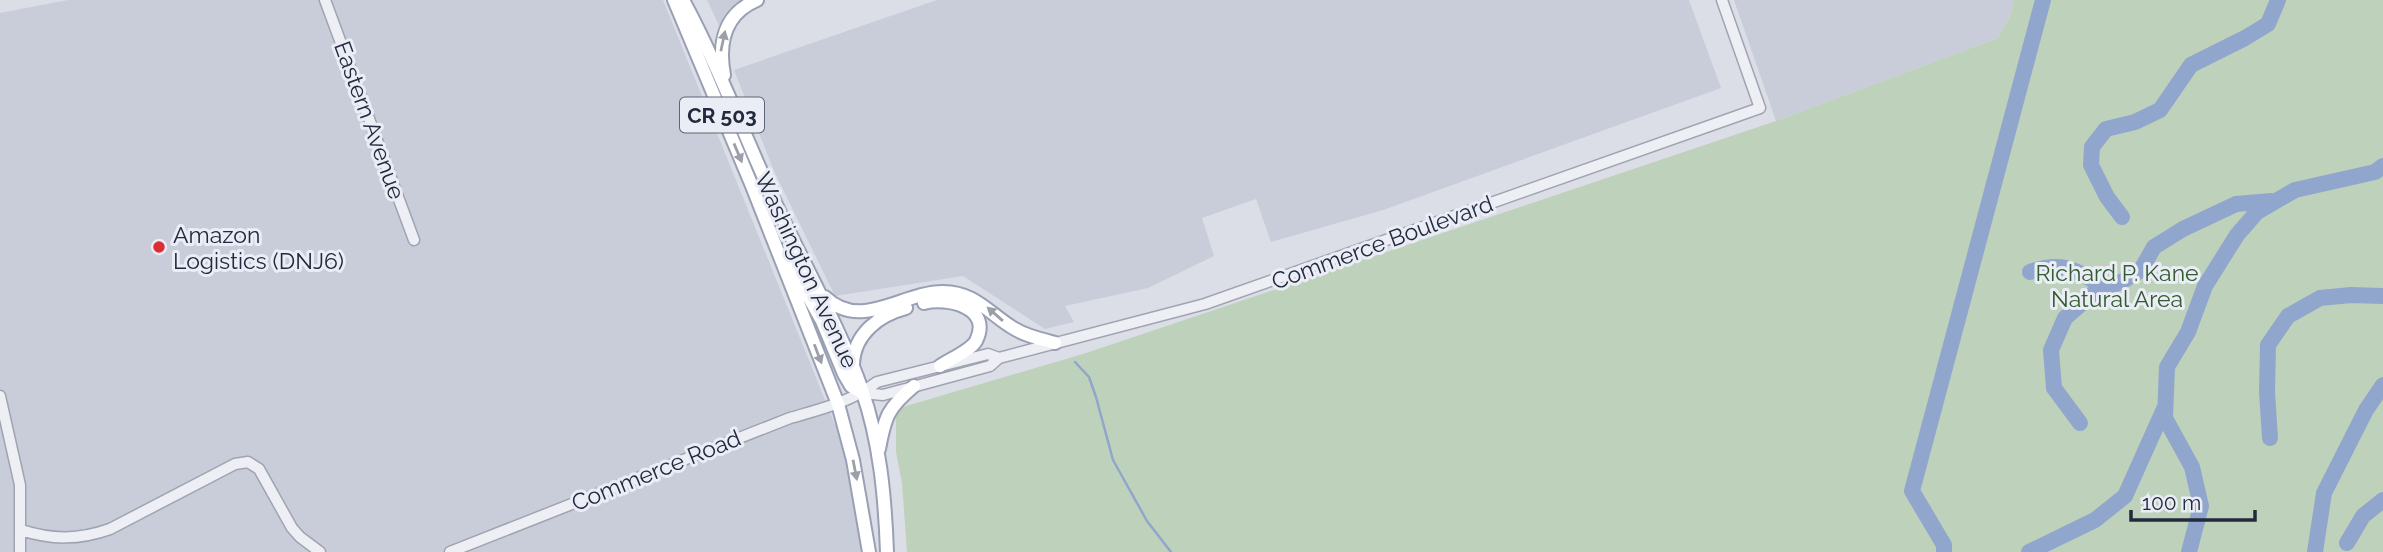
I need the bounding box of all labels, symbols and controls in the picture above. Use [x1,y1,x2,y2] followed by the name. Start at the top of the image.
[718,30,729,52] one-way arrow
[329,37,411,203] street label: Eastern Avenue
[680,97,764,132] road number: CR 503
[733,143,744,164] one-way arrow
[750,168,864,372] street label: Washington Avenue
[1268,189,1496,295] street label: Commerce Boulevard
[173,221,344,274] place label: Amazon Logistics (DNJ6)
[151,239,167,255] marker: Amazon Logistics (DNJ6)
[2035,259,2199,312] park label: Richard P. Kane Natural Area
[986,306,1004,322] one-way arrow
[813,344,824,365] one-way arrow
[567,424,745,516] street label: Commerce Road
[850,459,861,481] one-way arrow
[2131,478,2255,522] scale bar
[2142,490,2201,515] text: 100 m

